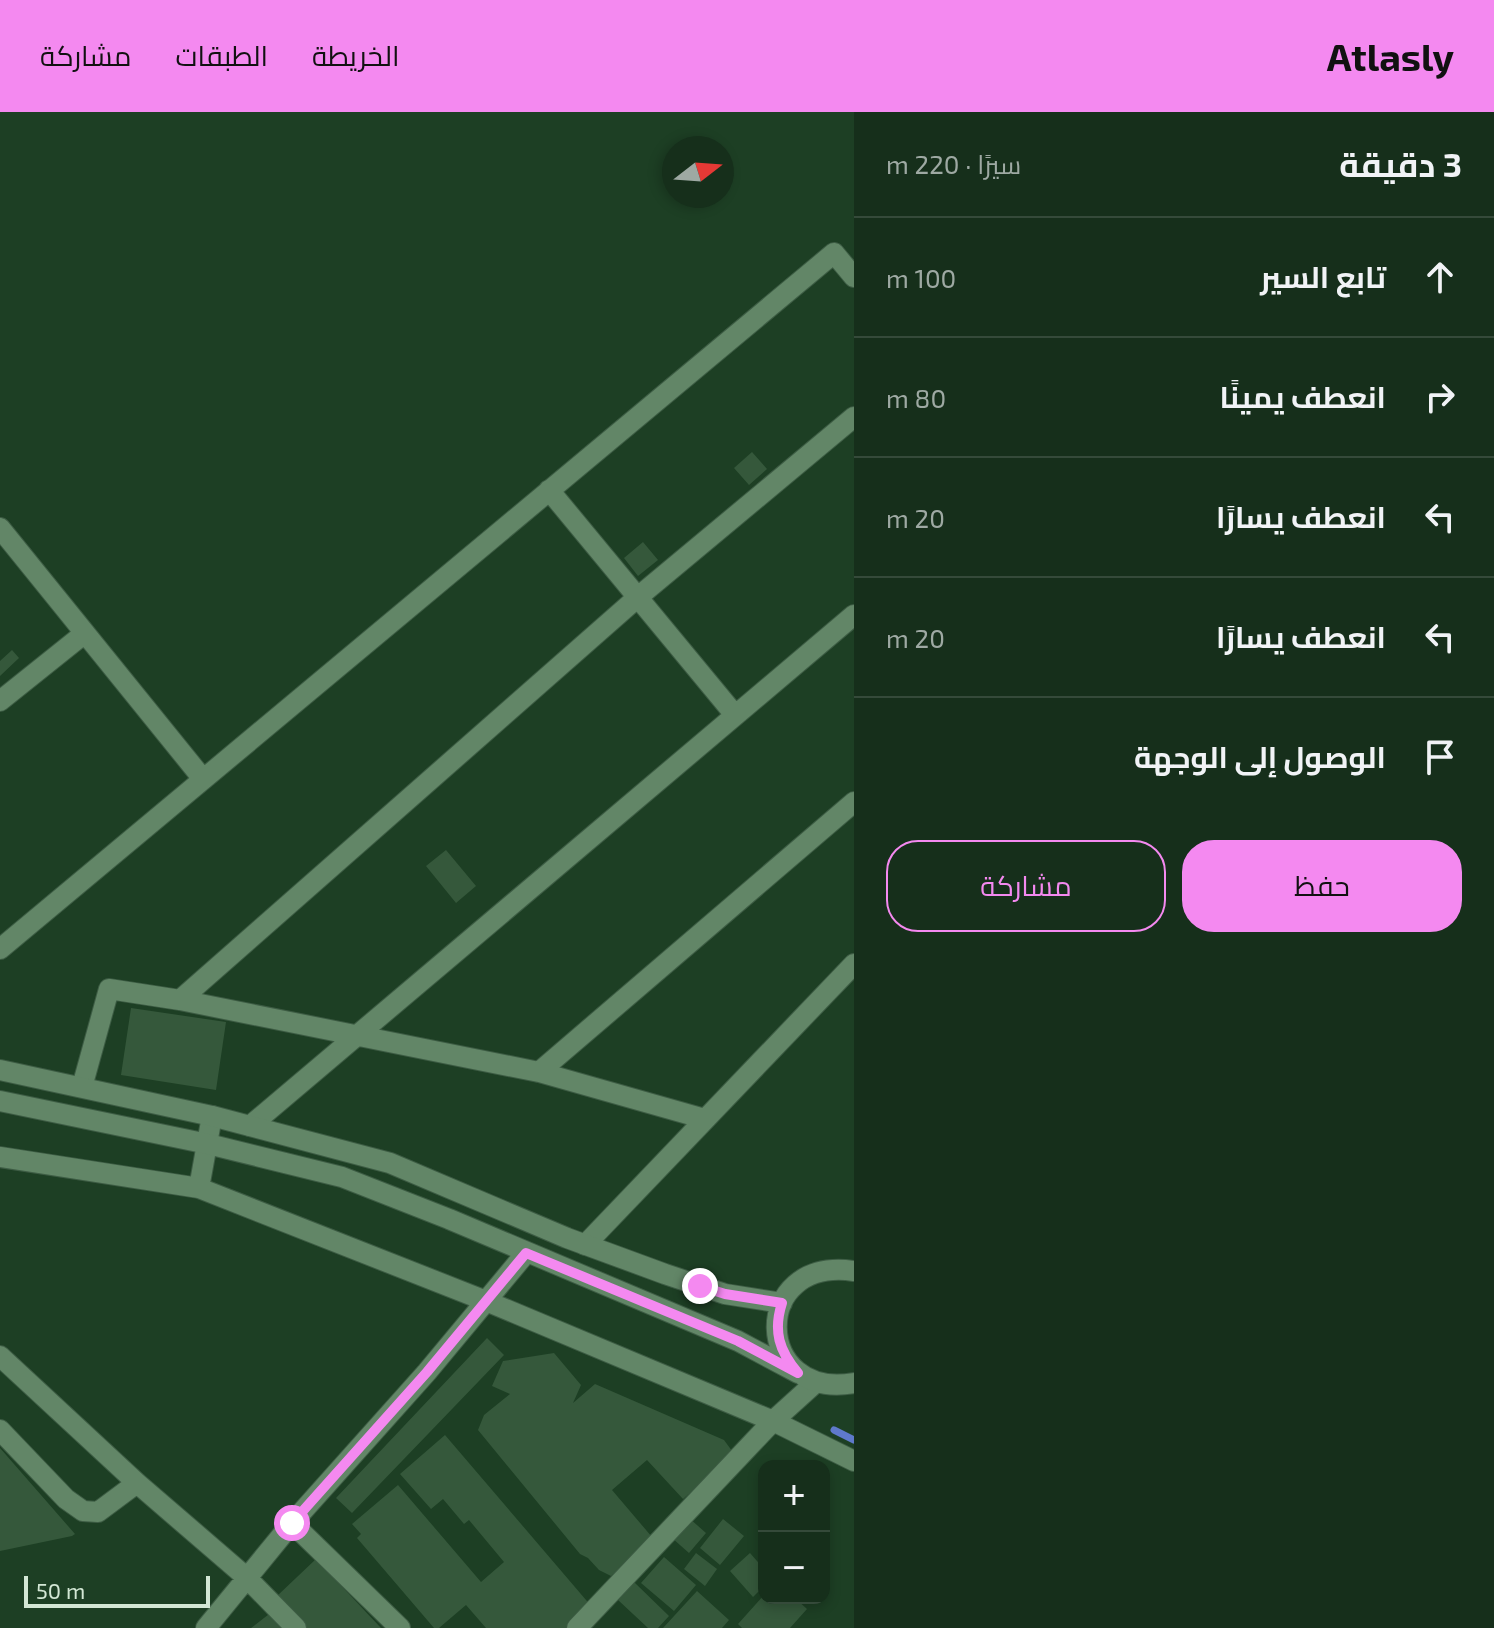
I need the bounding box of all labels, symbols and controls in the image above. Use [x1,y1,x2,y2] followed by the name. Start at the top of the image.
[1327,33,1454,79] text: Atlasly
[40,38,131,72] text: مشاركة
[175,38,268,72] text: الطبقات
[312,38,399,72] text: الخريطة
[662,136,734,208] north arrow
[1339,143,1462,184] text: 3 دقيقة
[886,148,1021,179] text: سيرًا · 220 m
[1418,255,1462,299] icon: ahead
[1260,258,1386,294] text: تابع السير
[886,262,956,293] text: 100 m
[1418,375,1462,419] icon: right
[1220,378,1386,414] text: انعطف يمينًا
[886,382,946,413] text: 80 m
[1418,495,1462,539] icon: left
[1216,498,1386,534] text: انعطف يسارًا
[886,502,945,533] text: 20 m
[1418,615,1462,659] icon: left
[1216,618,1386,654] text: انعطف يسارًا
[886,622,945,653] text: 20 m
[1418,735,1462,779] icon: arrive
[1134,738,1386,774] text: الوصول إلى الوجهة
[886,840,1166,932] button: مشاركة
[1182,840,1462,932] button: حفظ
[682,1268,718,1304] route end
[758,1460,830,1604] map controls
[758,1460,830,1532] button: +
[274,1505,310,1541] route start
[758,1532,830,1604] button: −
[24,1572,210,1608] scale bar
[36,1577,85,1603] text: 50 m

